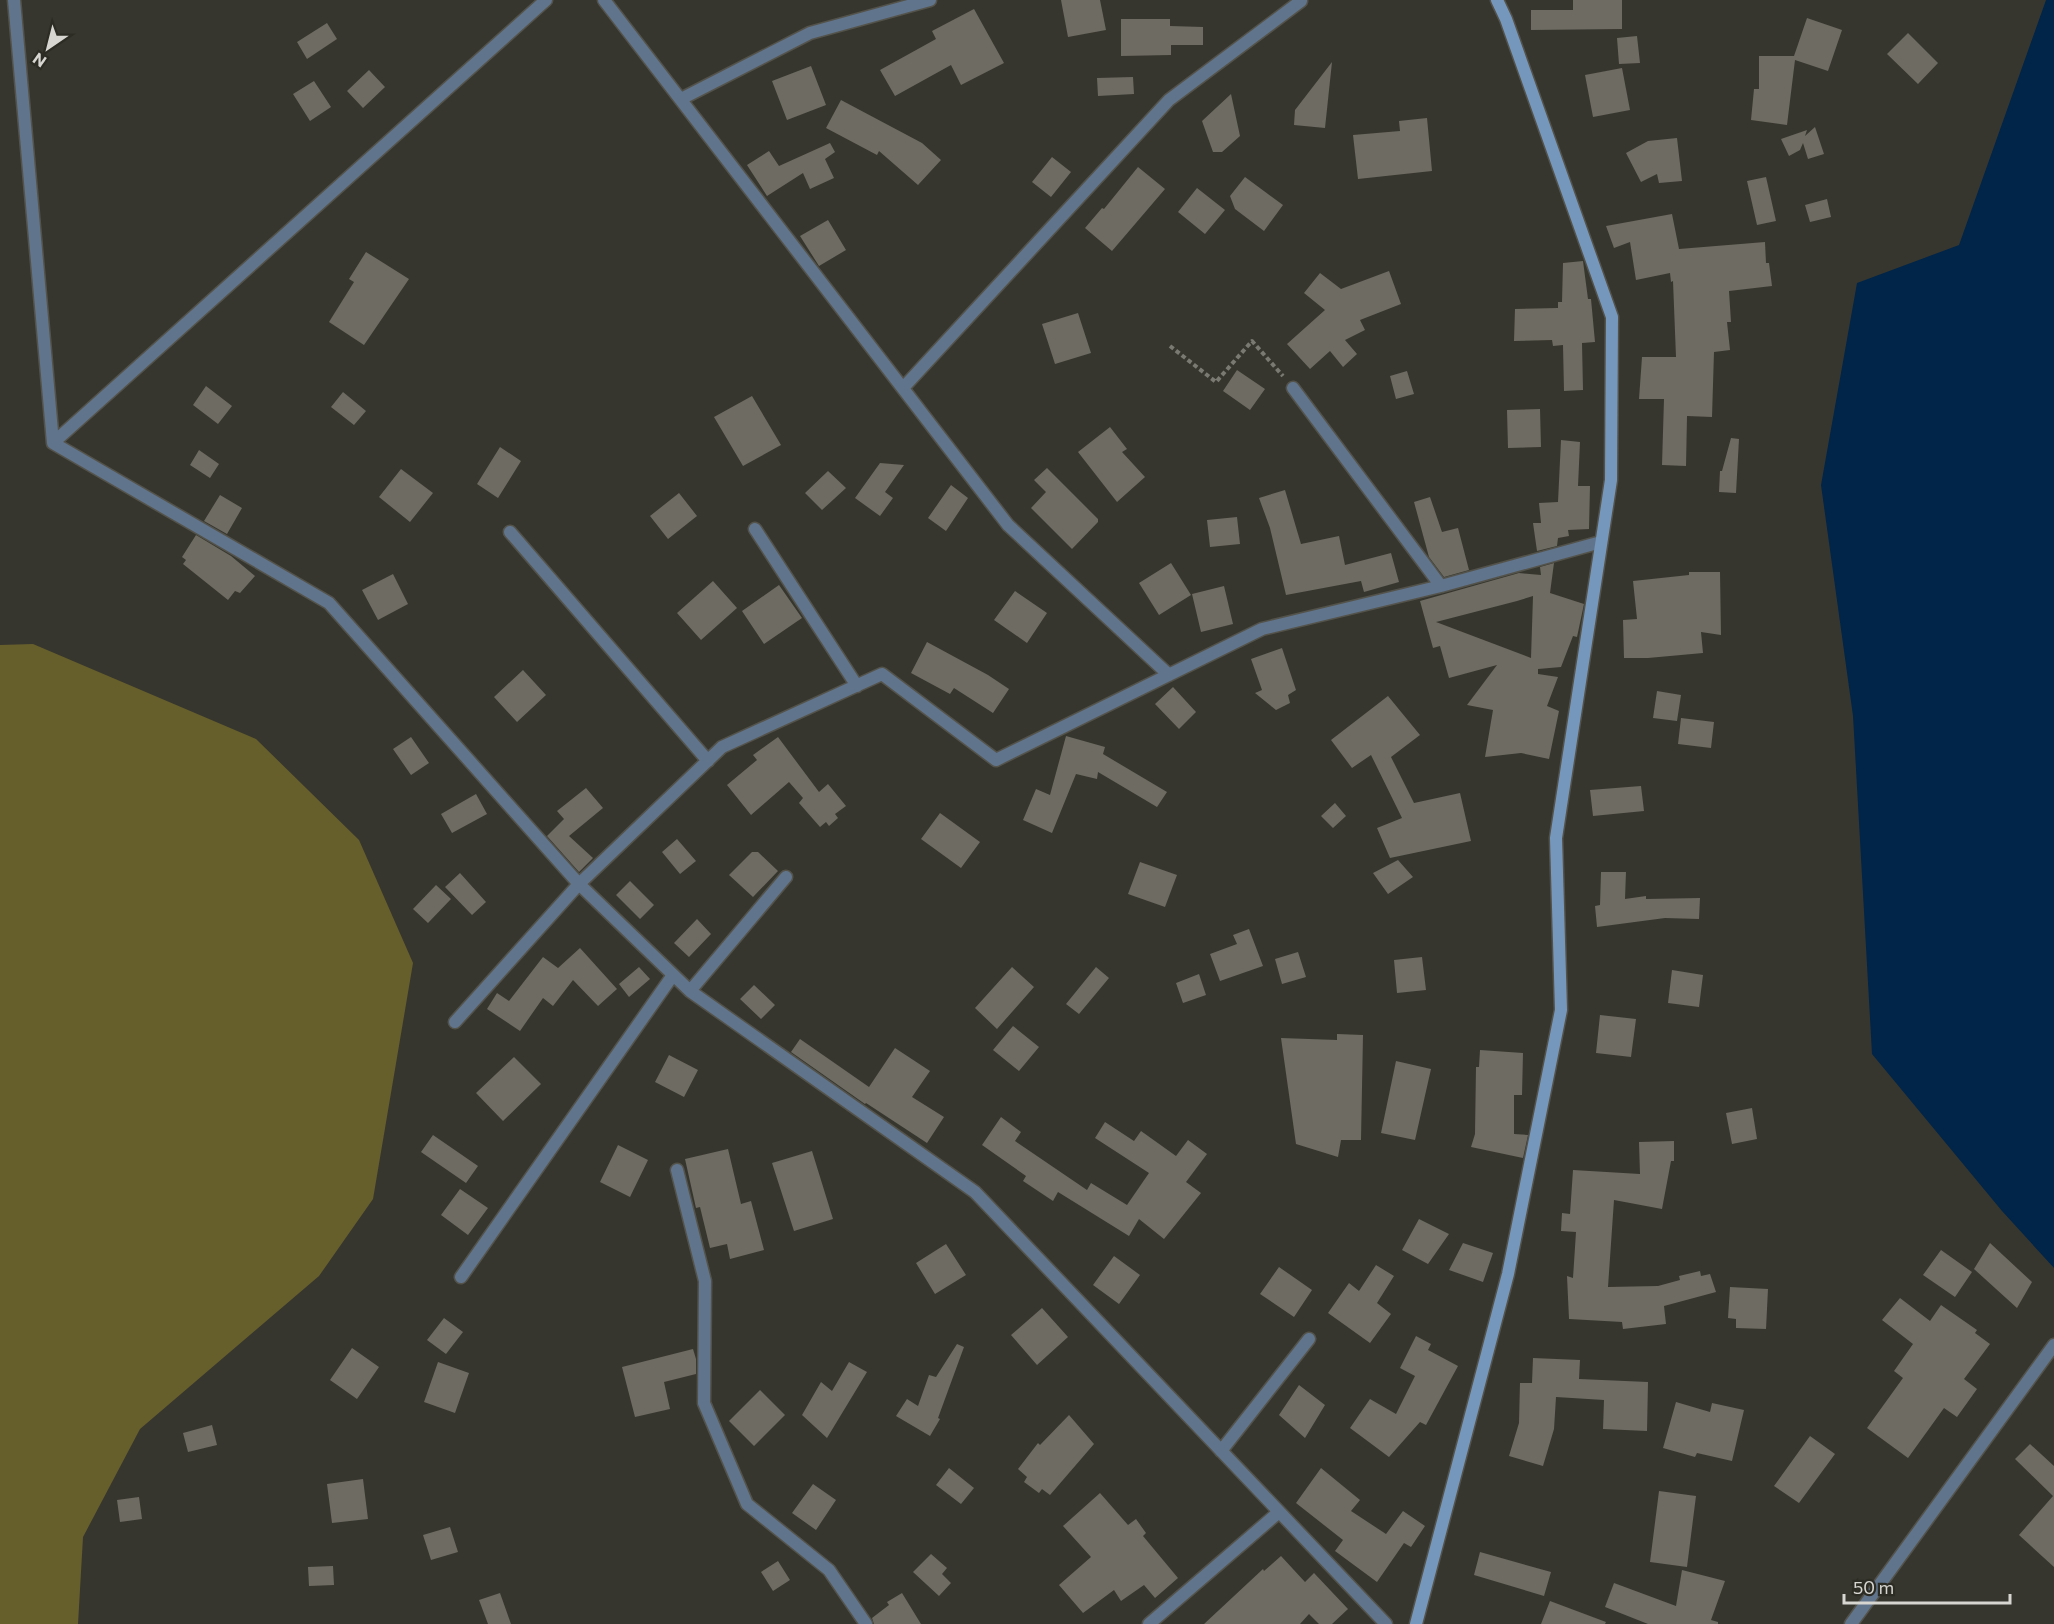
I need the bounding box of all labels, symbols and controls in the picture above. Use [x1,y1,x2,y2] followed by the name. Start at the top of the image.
[18,18,78,78] north arrow
[29,49,49,72] text: N
[1844,1567,2010,1605] scale bar
[1853,1576,1894,1598] text: 50 m

